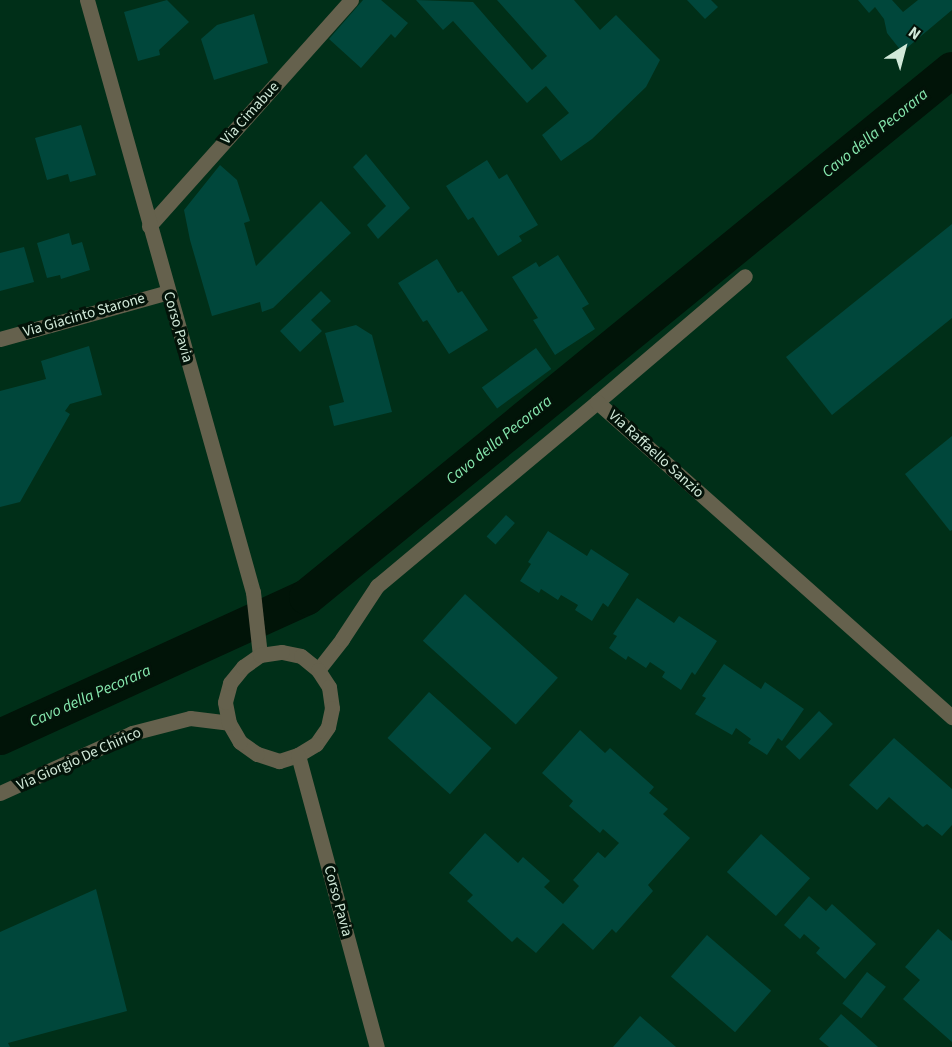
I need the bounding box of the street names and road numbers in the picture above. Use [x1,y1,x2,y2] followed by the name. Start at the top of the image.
[217,78,283,148] street label: Via Cimabue
[21,289,147,341] street label: Via Giacinto Starone
[159,289,197,365] street label: Corso Pavia
[605,406,707,502] street label: Via Raffaello Sanzio
[14,724,144,794] street label: Via Giorgio De Chirico
[320,863,356,939] street label: Corso Pavia

